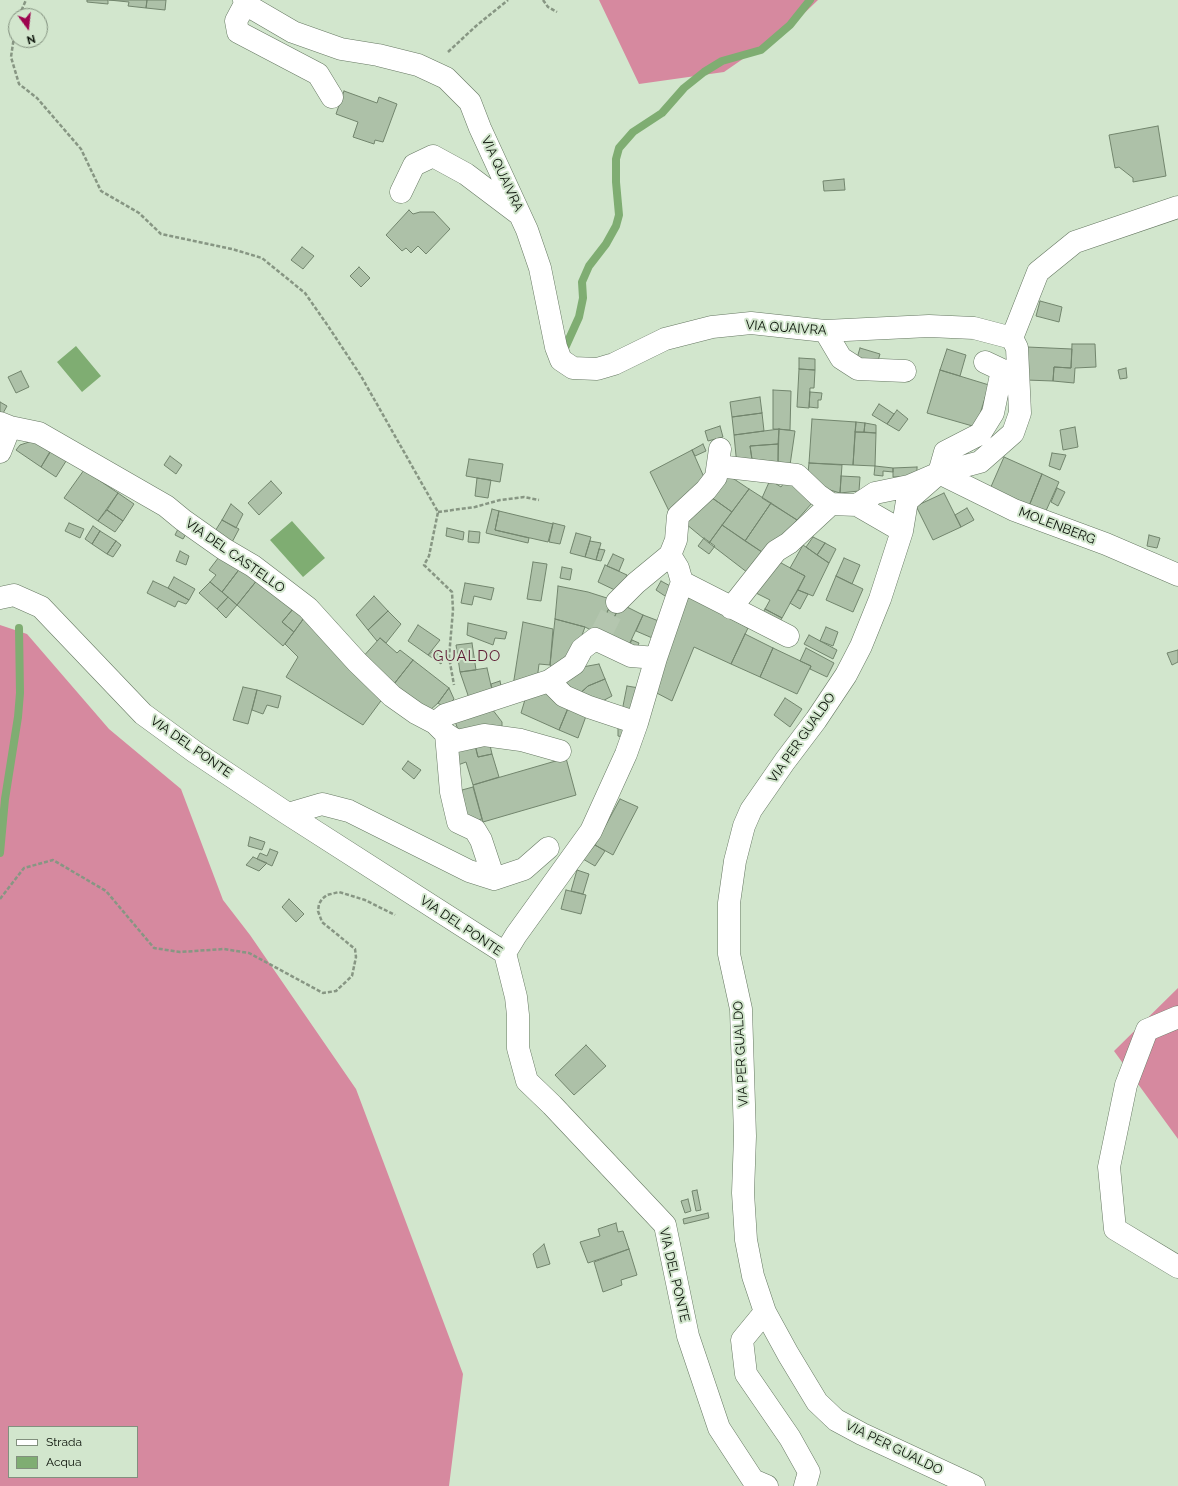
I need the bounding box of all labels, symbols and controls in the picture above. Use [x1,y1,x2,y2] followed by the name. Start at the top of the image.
[8,8,48,48] north arrow
[25,32,37,46] text: N
[478,134,526,214] street label: VIA QUAIVRA
[745,317,827,339] street label: VIA QUAIVRA
[1016,504,1098,548] street label: MOLENBERG
[182,516,288,596] street label: VIA DEL CASTELLO
[433,647,501,665] district label: GUALDO
[765,690,839,786] street label: VIA PER GUALDO
[147,713,235,781] street label: VIA DEL PONTE
[417,893,505,959] street label: VIA DEL PONTE
[730,1001,752,1107] street label: VIA PER GUALDO
[656,1226,692,1324] street label: VIA DEL PONTE
[843,1418,945,1478] street label: VIA PER GUALDO
[8,1426,138,1478] legend
[46,1435,82,1449] text: Strada
[46,1455,82,1469] text: Acqua

